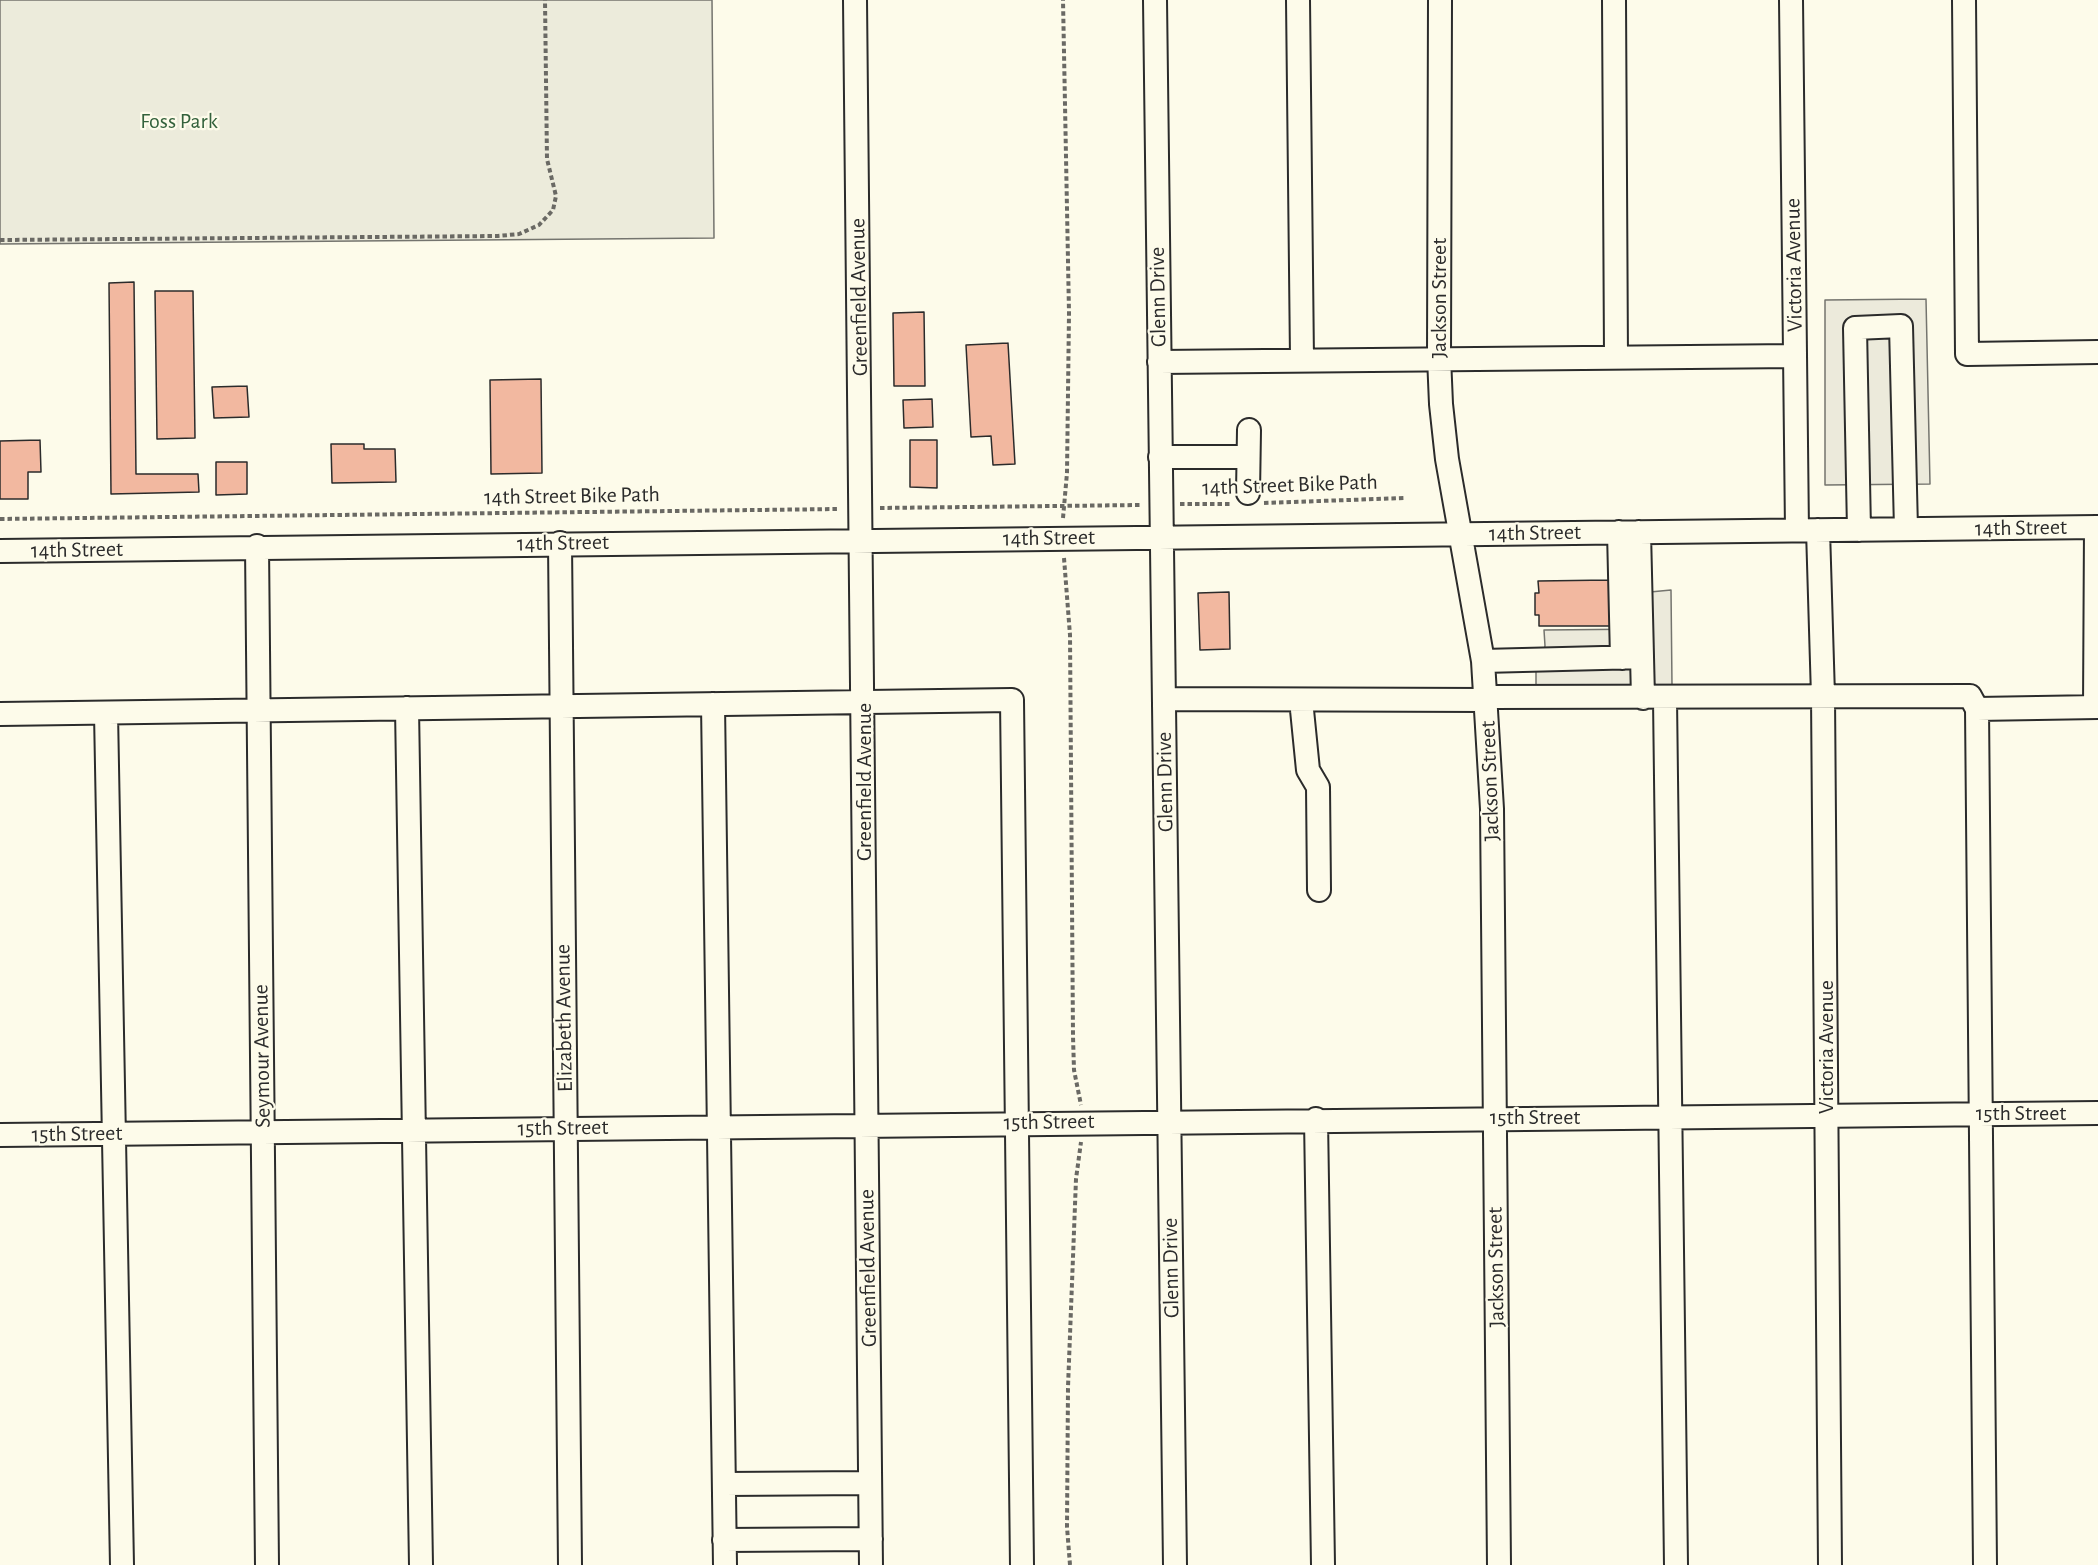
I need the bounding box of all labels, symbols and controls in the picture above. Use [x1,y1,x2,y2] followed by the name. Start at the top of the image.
[140,108,218,134] park label: Foss Park
[1780,198,1808,332] street label: Victoria Avenue
[844,218,874,376] street label: Greenfield Avenue
[1426,238,1452,358] street label: Jackson Street
[1144,247,1172,347] street label: Glenn Drive
[1202,469,1378,501] street label: 14th Street Bike Path
[484,481,660,511] street label: 14th Street Bike Path
[1975,514,2067,542] street label: 14th Street
[1489,519,1581,547] street label: 14th Street
[1003,524,1095,552] street label: 14th Street
[517,529,609,557] street label: 14th Street
[31,536,123,564] street label: 14th Street
[851,703,877,861] street label: Greenfield Avenue
[1475,720,1505,842] street label: Jackson Street
[1151,732,1179,832] street label: Glenn Drive
[550,944,578,1092] street label: Elizabeth Avenue
[1813,980,1839,1114] street label: Victoria Avenue
[248,984,276,1128] street label: Seymour Avenue
[1976,1100,2066,1126] street label: 15th Street
[1490,1104,1580,1130] street label: 15th Street
[1003,1108,1095,1136] street label: 15th Street
[517,1114,609,1142] street label: 15th Street
[31,1120,123,1148] street label: 15th Street
[853,1189,883,1347] street label: Greenfield Avenue
[1482,1207,1510,1327] street label: Jackson Street
[1157,1218,1185,1318] street label: Glenn Drive

